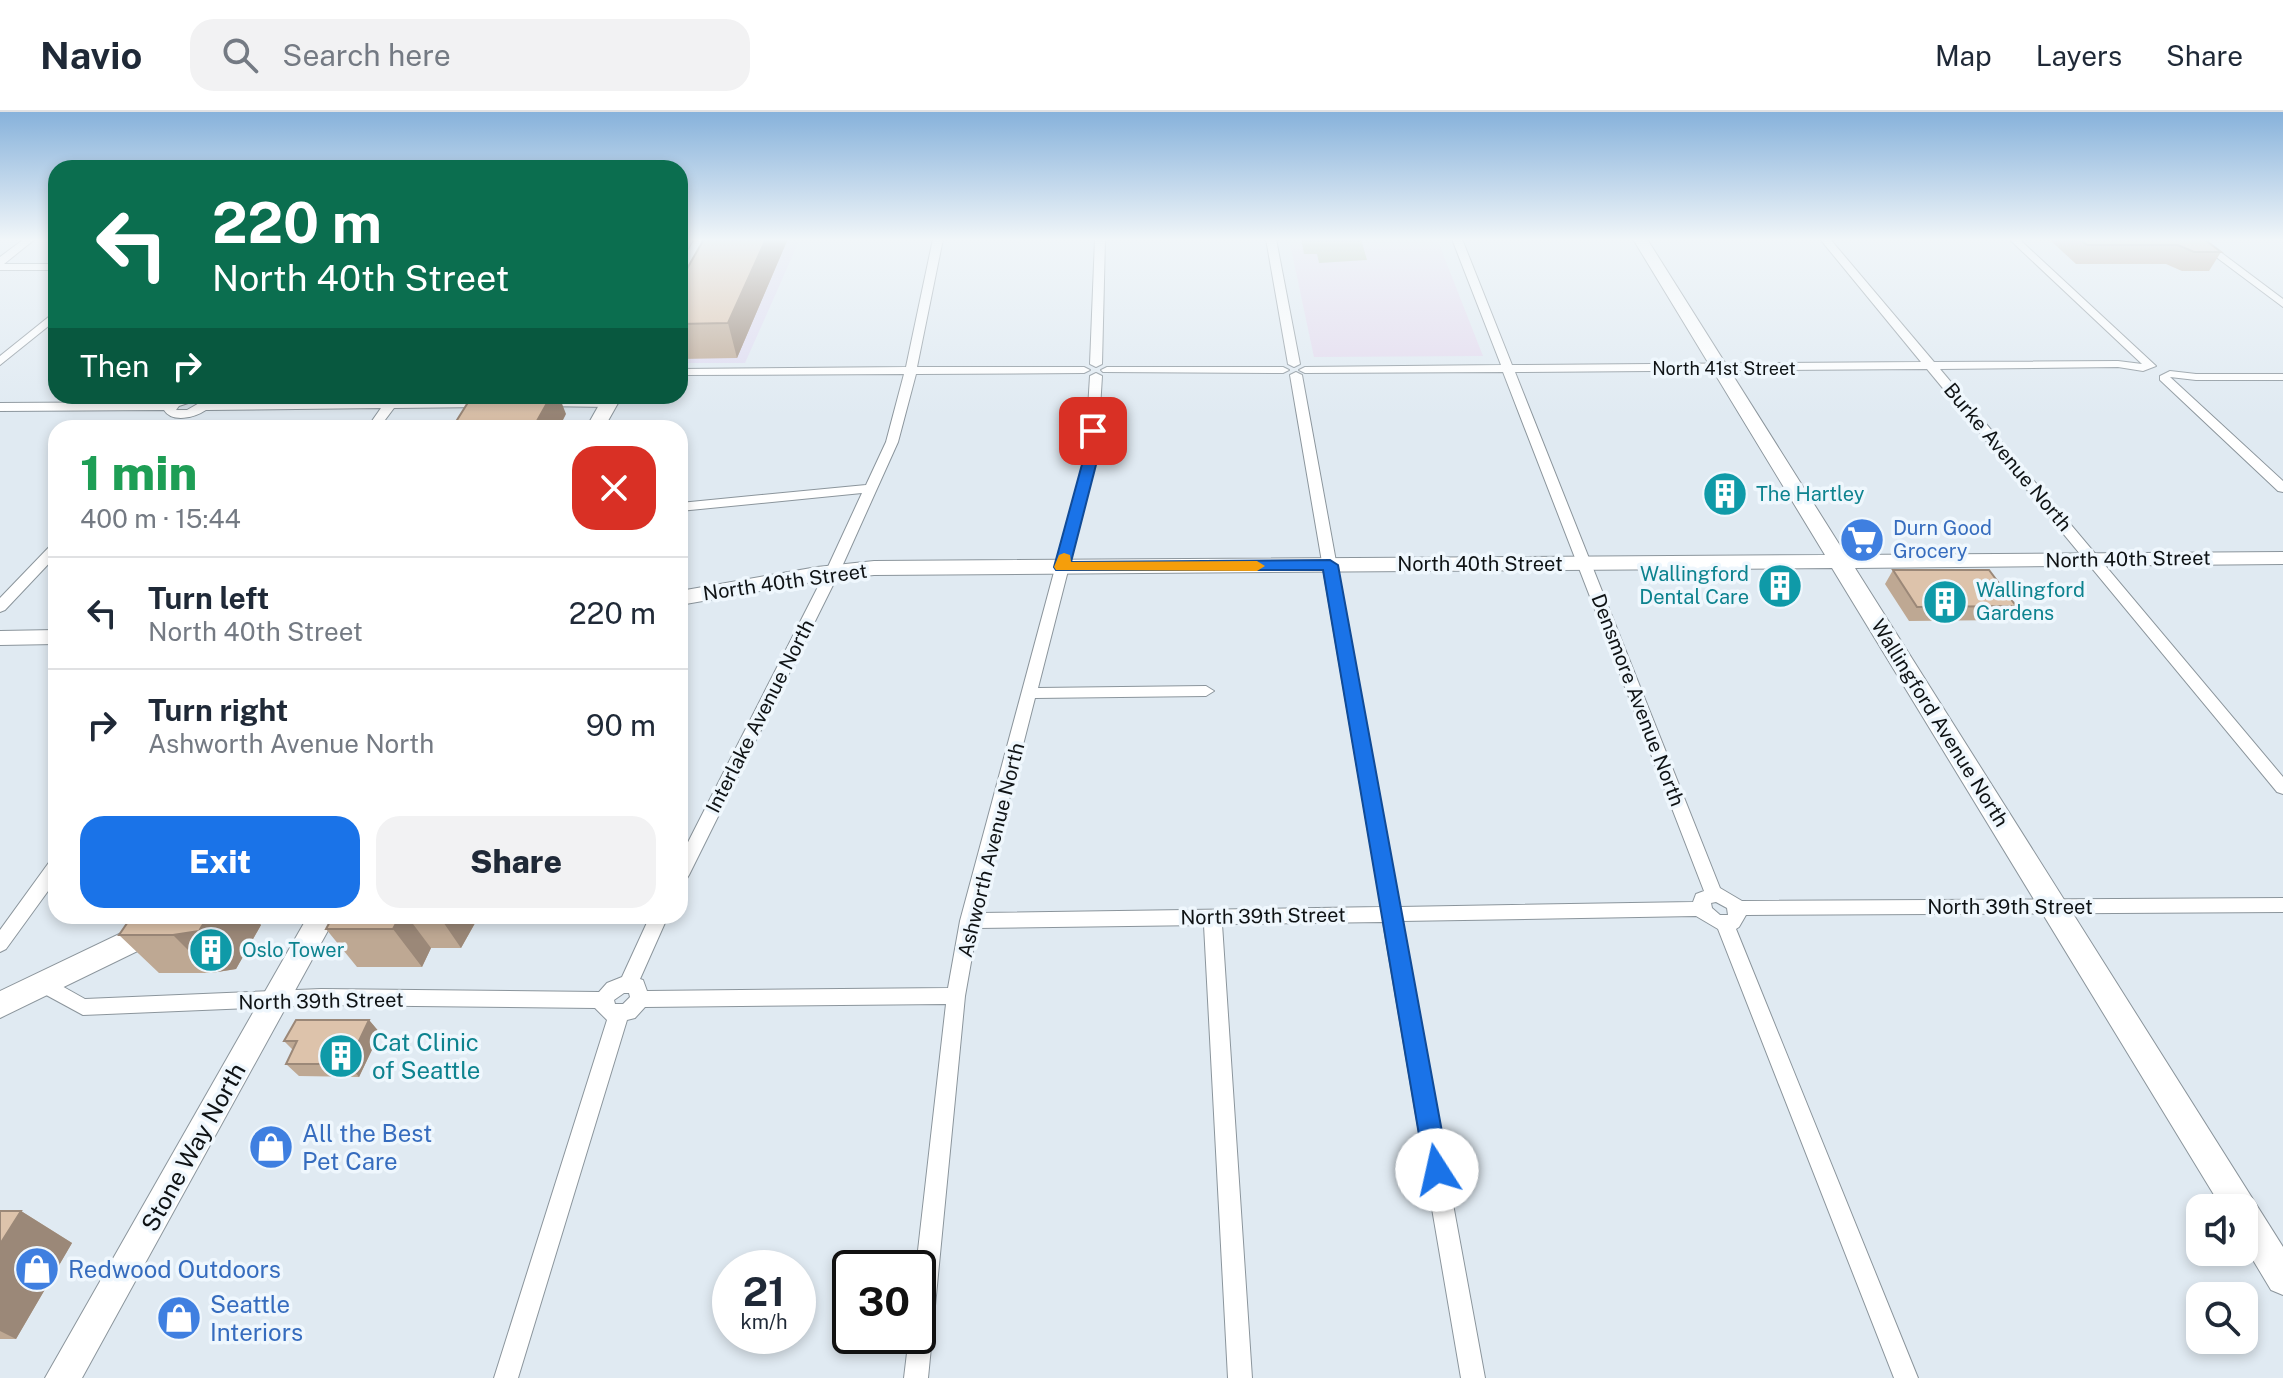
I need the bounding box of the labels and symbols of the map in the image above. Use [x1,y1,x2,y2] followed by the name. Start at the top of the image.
[1652,358,1796,379] street label: North 41st Street
[1939,378,2077,536] street label: Burke Avenue North
[1059,397,1127,465] pin
[1701,470,1749,518] building icon: The Hartley
[1756,482,1865,506] place label: The Hartley
[1838,516,1886,564] supermarket icon: Durn Good Grocery
[1893,516,1992,563] place label: Durn Good Grocery
[2045,546,2211,572] street label: North 40th Street
[1397,552,1563,576] street label: North 40th Street
[701,559,869,605] street label: North 40th Street
[1639,562,1749,609] place label: Wallingford Dental Care
[1756,562,1804,610] building icon: Wallingford Dental Care
[1921,578,1969,626] building icon: Wallingford Gardens
[1976,578,2085,625] place label: Wallingford Gardens
[1586,590,1690,810] street label: Densmore Avenue North
[701,615,819,817] street label: Interlake Avenue North
[1866,615,2014,831] street label: Wallingford Avenue North
[953,740,1029,960] street label: Ashworth Avenue North
[1927,895,2093,919] street label: North 39th Street
[1180,903,1346,929] street label: North 39th Street
[187,926,235,974] building icon: Oslo Tower
[242,938,345,962] place label: Oslo Tower
[238,988,404,1014] street label: North 39th Street
[372,1028,480,1084] place label: Cat Clinic of Seattle
[317,1032,365,1080] building icon: Cat Clinic of Seattle
[135,1058,251,1236] street label: Stone Way North
[302,1119,432,1175] place label: All the Best Pet Care
[247,1123,295,1171] shop icon: All the Best Pet Care
[1395,1128,1479,1212] position arrow
[13,1245,61,1293] shop icon: Redwood Outdoors
[832,1250,936,1354] speed limit sign: 30
[68,1255,281,1283] place label: Redwood Outdoors
[210,1290,303,1346] place label: Seattle Interiors
[155,1294,203,1342] shop icon: Seattle Interiors

